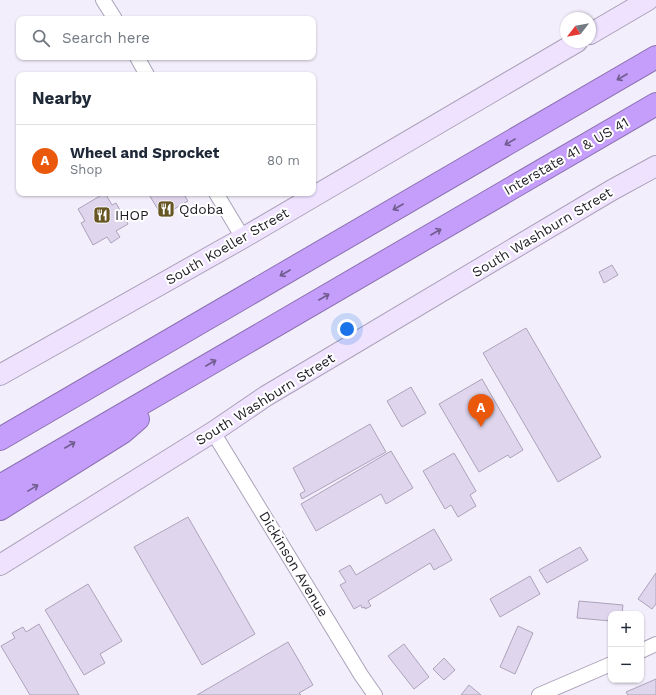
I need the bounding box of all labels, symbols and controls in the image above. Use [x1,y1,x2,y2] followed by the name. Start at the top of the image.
[560,12,596,48] north arrow
[16,16,316,60] search box
[30,27,52,49] icon: search
[62,29,150,47] text: Search here
[616,73,628,81] one-way arrow
[32,88,91,108] text: Nearby
[501,114,631,198] street label: Interstate 41 & US 41
[505,138,516,146] one-way arrow
[70,144,219,162] text: Wheel and Sprocket
[41,153,49,168] text: A
[267,153,300,168] text: 80 m
[70,162,102,177] text: Shop
[469,184,615,280] street label: South Washburn Street
[156,199,176,219] restaurant icon: Qdoba
[179,201,223,217] place label: Qdoba
[163,204,291,288] street label: South Koeller Street
[392,204,404,212] one-way arrow
[92,205,112,225] restaurant icon: IHOP
[115,207,148,223] place label: IHOP
[430,228,442,236] one-way arrow
[279,269,291,277] one-way arrow
[318,293,330,301] one-way arrow
[337,319,357,339] your location
[193,350,337,448] street label: South Washburn Street
[205,358,217,366] one-way arrow
[468,394,494,427] pin: A
[64,441,76,449] one-way arrow
[27,483,39,491] one-way arrow
[256,508,332,620] street label: Dickinson Avenue
[608,611,644,683] map controls
[608,611,644,647] button: +
[608,647,644,683] button: −

